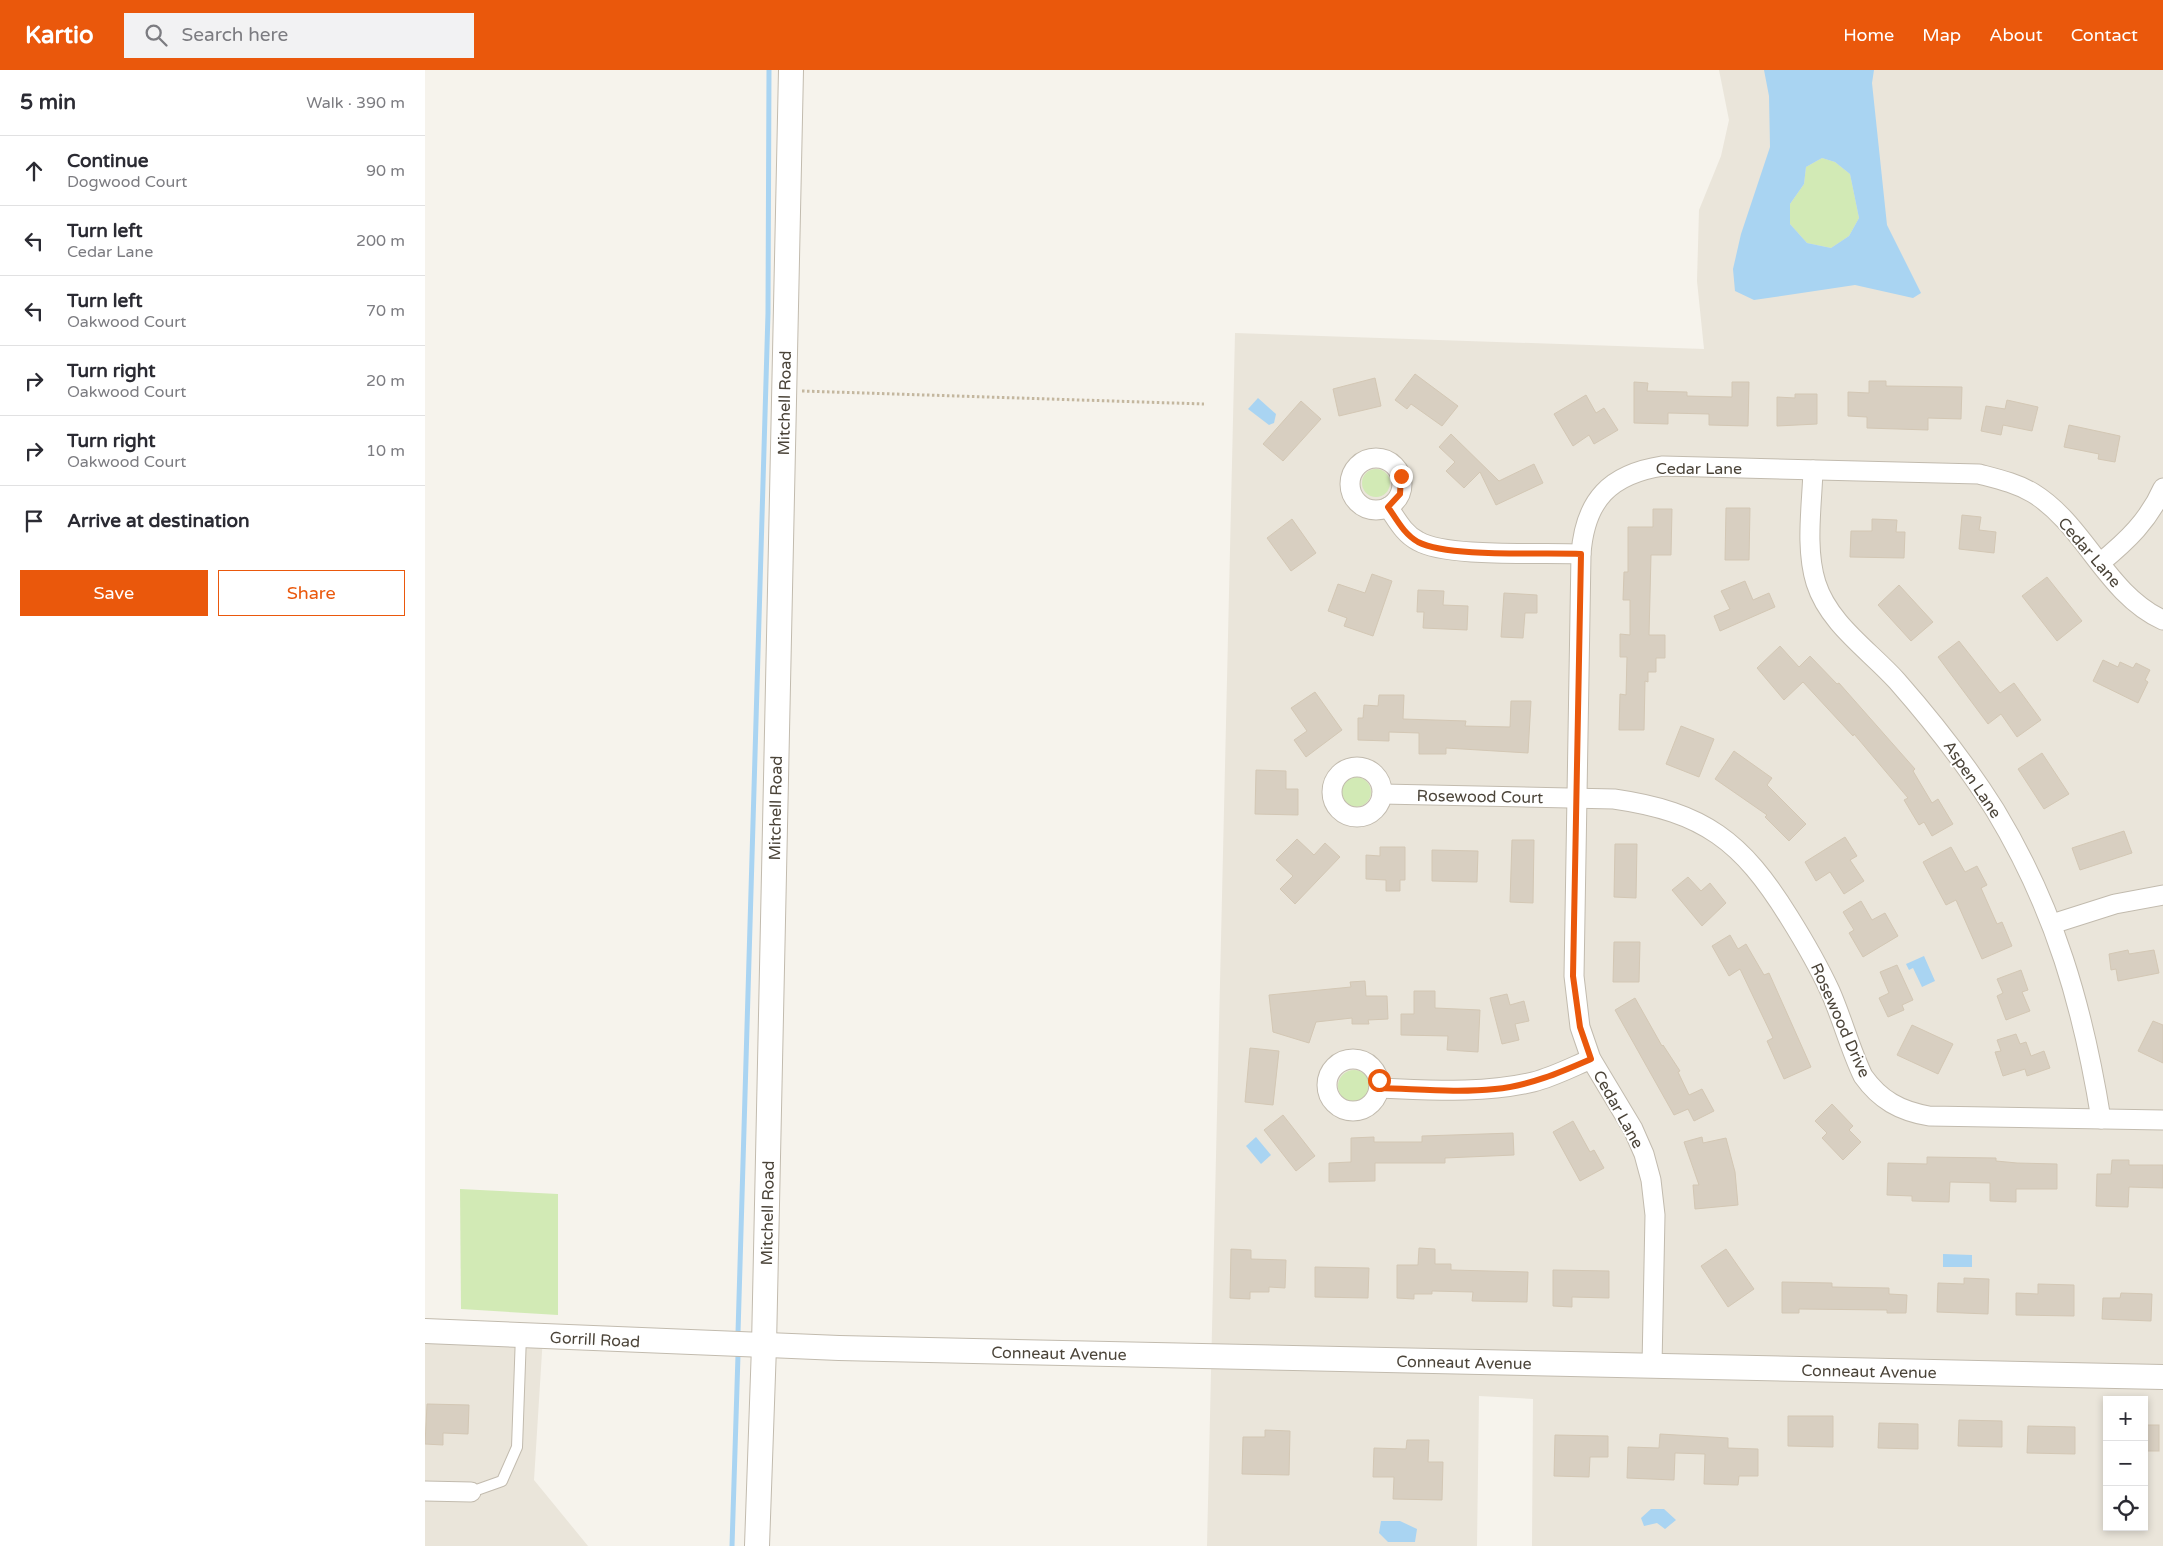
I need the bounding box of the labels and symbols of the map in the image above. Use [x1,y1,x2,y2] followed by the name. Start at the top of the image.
[774,350,796,456] street label: Mitchell Road
[1656,459,1742,479] street label: Cedar Lane
[1390,465,1413,488] route end
[2053,514,2125,592] street label: Cedar Lane
[1939,737,2006,822] street label: Aspen Lane
[765,755,787,861] street label: Mitchell Road
[1417,786,1543,808] street label: Rosewood Court
[1806,960,1874,1081] street label: Rosewood Drive
[1588,1067,1648,1152] street label: Cedar Lane
[1368,1069,1391,1092] route start
[757,1160,779,1266] street label: Mitchell Road
[549,1328,641,1352] street label: Gorrill Road
[991,1343,1127,1365] street label: Conneaut Avenue
[1396,1352,1532,1374] street label: Conneaut Avenue
[1801,1361,1937,1383] street label: Conneaut Avenue

